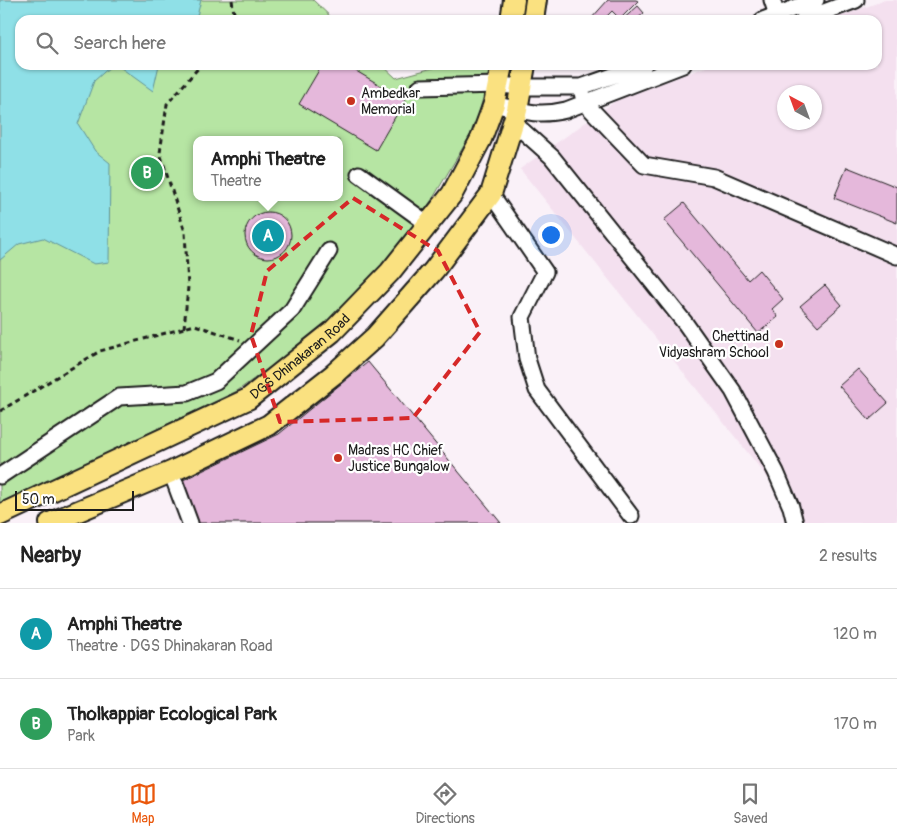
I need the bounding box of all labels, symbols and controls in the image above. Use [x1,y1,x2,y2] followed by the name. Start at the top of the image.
[15,15,882,70] search box
[33,29,61,57] icon: search
[73,31,166,55] text: Search here
[361,85,420,118] place label: Ambedkar Memorial
[777,85,822,130] north arrow
[345,95,357,107] marker: Ambedkar Memorial
[193,136,343,201] popup
[211,147,325,171] text: Amphi Theatre
[131,154,163,192] pin: B
[211,171,262,191] text: Theatre
[252,217,284,255] pin: A
[538,222,564,248] your location
[247,310,354,403] street label: DGS Dhinakaran Road
[659,328,769,361] place label: Chettinad Vidyashram School
[773,338,785,350] marker: Chettinad Vidyashram School
[348,442,450,475] place label: Madras HC Chief Justice Bungalow
[332,452,344,464] marker: Madras HC Chief Justice Bungalow
[15,488,134,511] scale bar
[22,491,55,508] text: 50 m
[20,542,81,569] text: Nearby
[819,546,877,566] text: 2 results
[67,612,182,636] text: Amphi Theatre
[31,624,41,644] text: A
[833,624,877,644] text: 120 m
[67,636,273,656] text: Theatre · DGS Dhinakaran Road
[67,702,277,726] text: Tholkappiar Ecological Park
[31,714,41,734] text: B
[834,714,877,734] text: 170 m
[67,726,95,746] text: Park
[129,780,157,827] tab: Map
[415,780,475,827] tab: Directions
[733,780,768,827] tab: Saved

